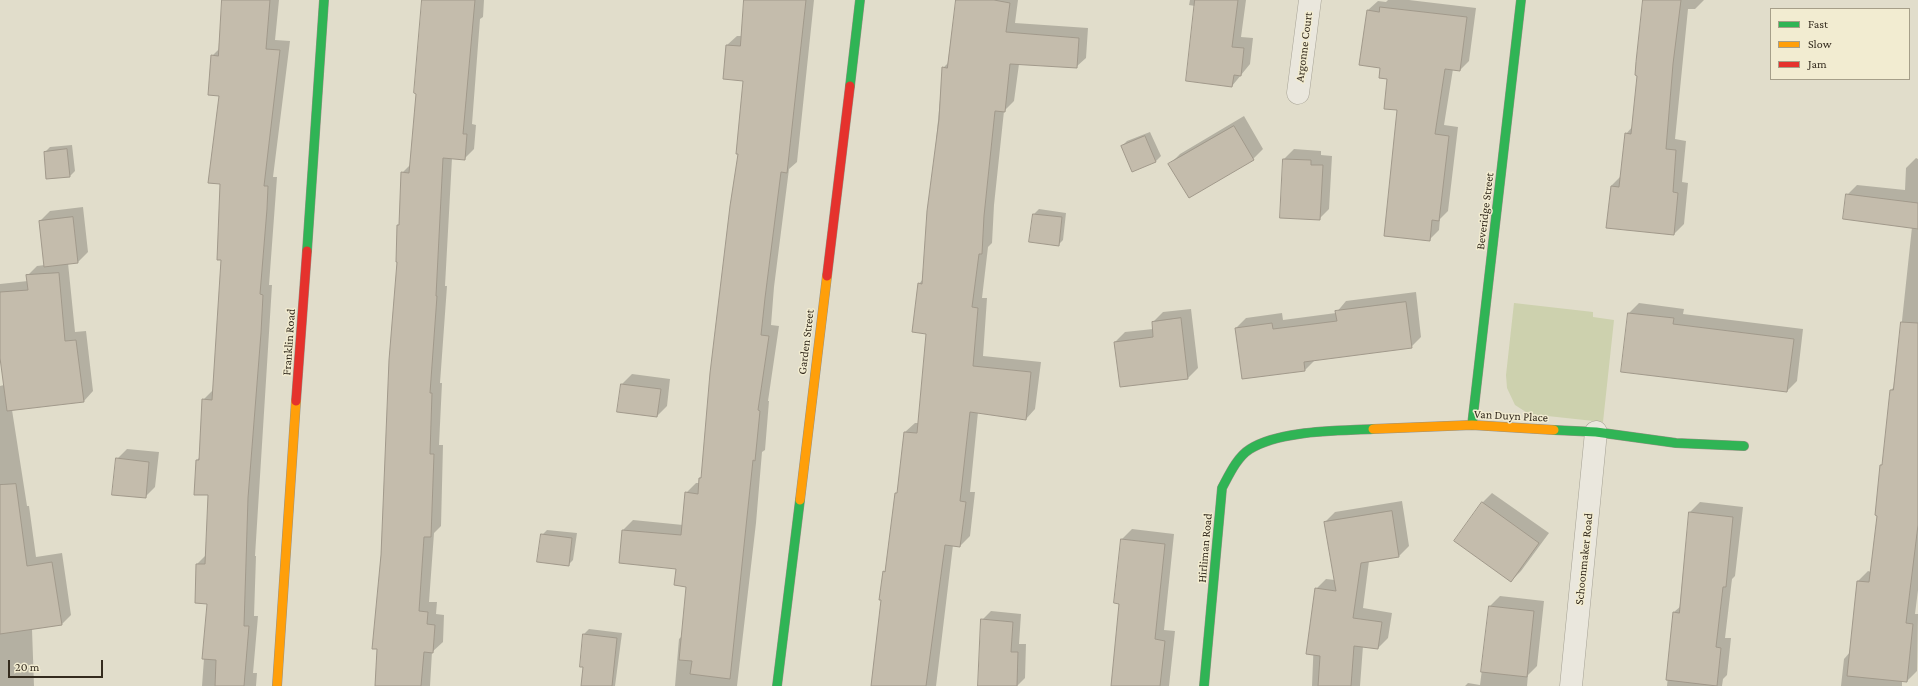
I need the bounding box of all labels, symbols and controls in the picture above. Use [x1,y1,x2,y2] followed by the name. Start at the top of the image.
[1770,8,1910,80] legend
[1293,11,1315,83] street label: Argonne Court
[1808,17,1828,31] text: Fast
[1808,37,1832,51] text: Slow
[1808,57,1827,71] text: Jam
[1473,172,1497,250] street label: Beveridge Street
[279,308,299,376] street label: Franklin Road
[795,309,817,375] street label: Garden Street
[1474,407,1548,425] street label: Van Duyn Place
[1572,512,1596,606] street label: Schoonmaker Road
[1195,513,1215,583] street label: Hirliman Road
[10,652,105,678] scale bar
[15,660,39,674] text: 20 m

